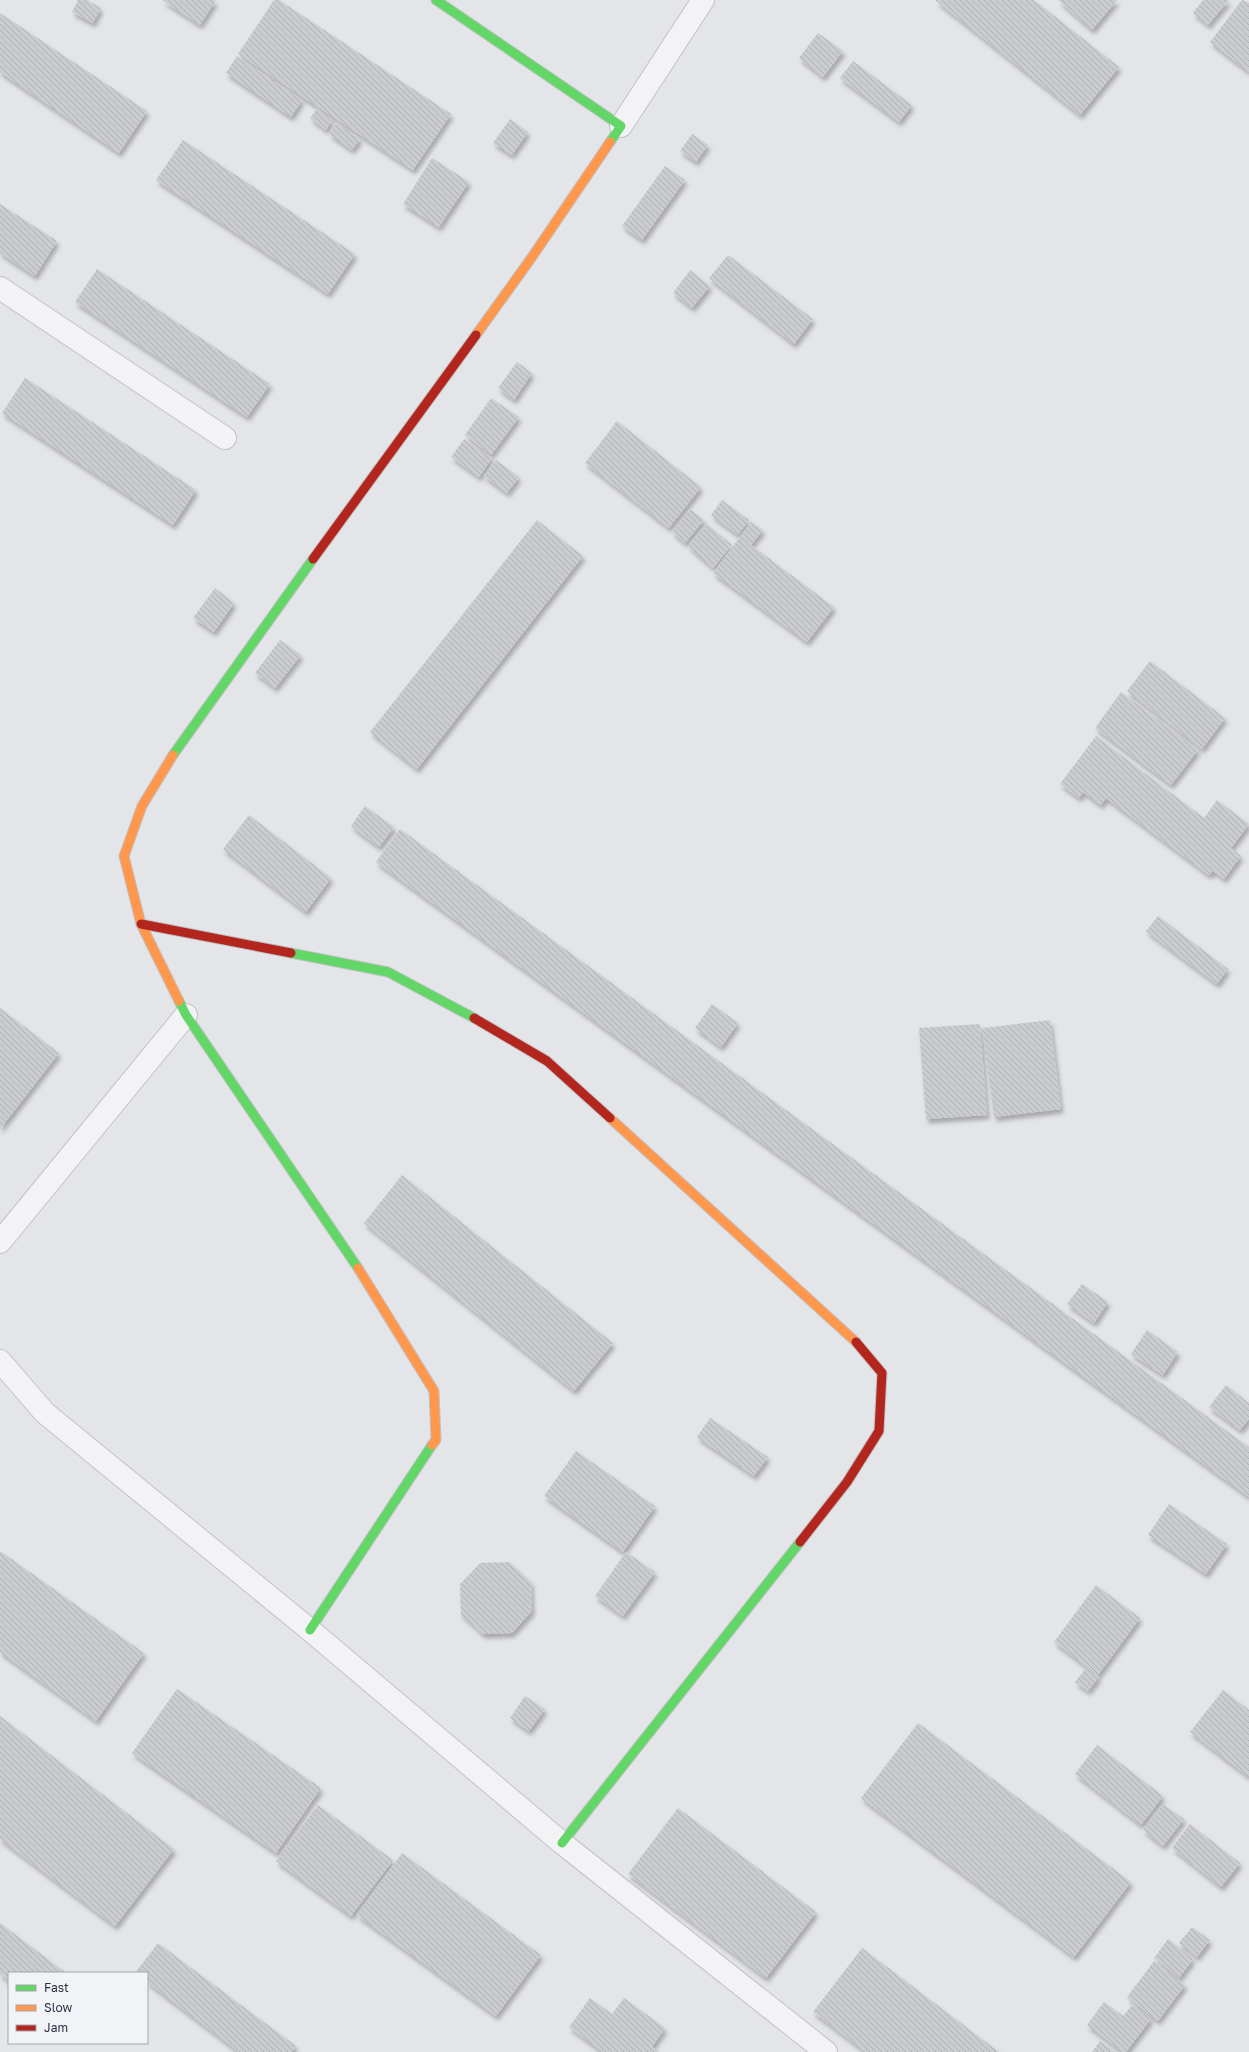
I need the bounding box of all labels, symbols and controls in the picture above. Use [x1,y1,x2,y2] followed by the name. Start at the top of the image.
[8,1972,148,2044] legend
[44,1980,69,1995] text: Fast
[44,2000,72,2015] text: Slow
[44,2020,68,2035] text: Jam

